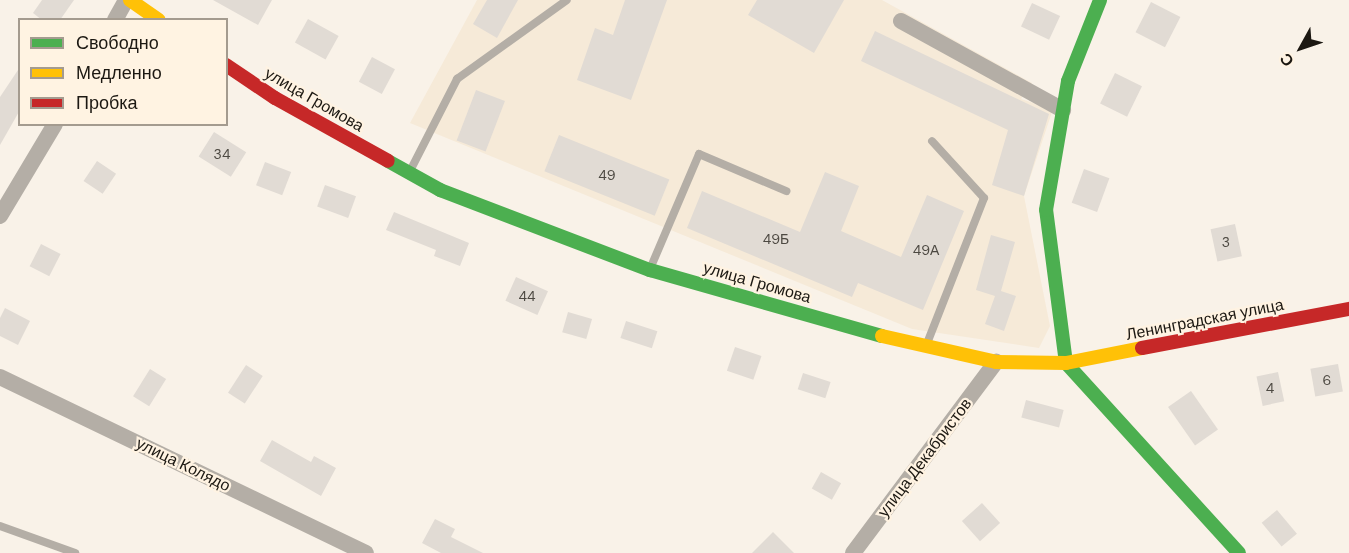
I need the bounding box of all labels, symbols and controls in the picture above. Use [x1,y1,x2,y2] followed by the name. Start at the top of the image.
[18,18,228,126] legend
[1271,18,1331,78] north arrow
[76,31,159,55] text: Свободно
[1275,49,1299,71] text: С
[76,61,162,85] text: Медленно
[261,64,367,136] street label: улица Громова
[76,91,138,115] text: Пробка
[214,146,230,162] house number: 34
[598,167,616,183] house number: 49
[763,231,789,247] house number: 49Б
[1222,234,1230,250] house number: 3
[913,242,939,258] house number: 49А
[701,258,813,308] street label: улица Громова
[519,288,535,304] house number: 44
[1125,295,1285,345] street label: Ленинградская улица
[1323,372,1331,388] house number: 6
[1266,380,1274,396] house number: 4
[874,395,976,521] street label: улица Декабристов
[133,434,233,496] street label: улица Колядо

